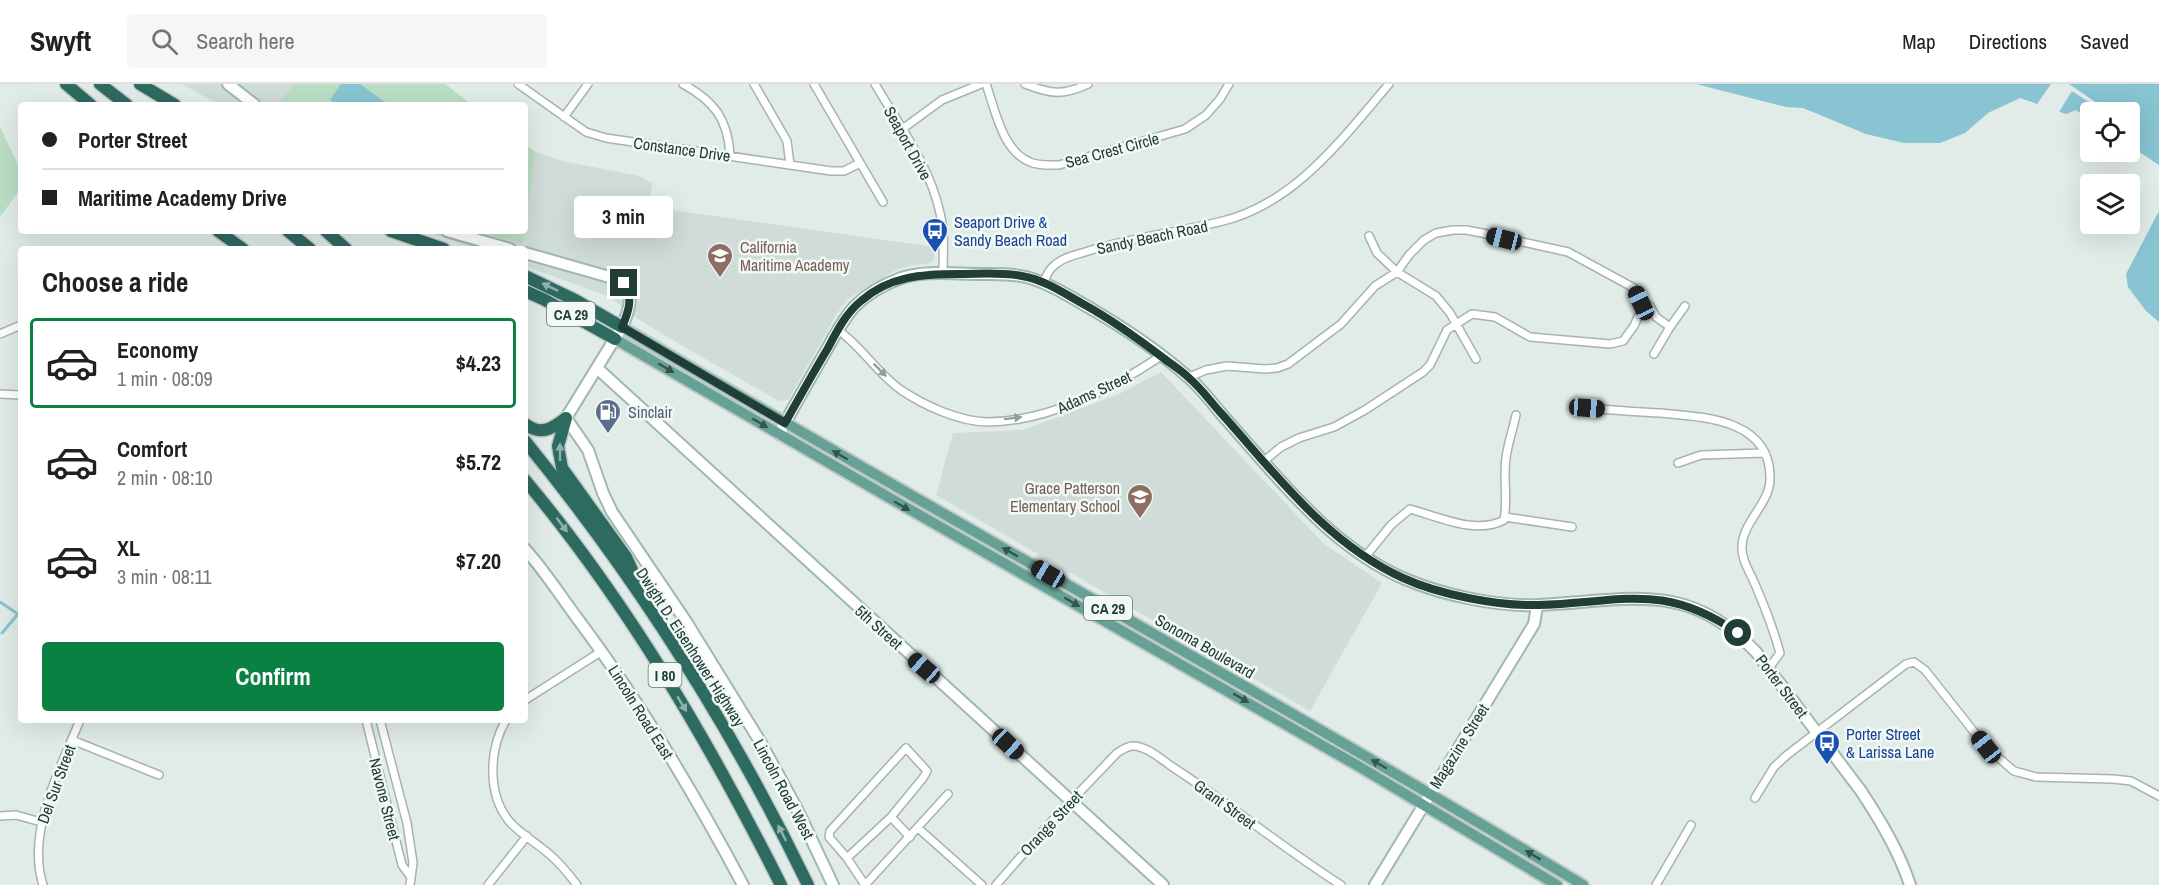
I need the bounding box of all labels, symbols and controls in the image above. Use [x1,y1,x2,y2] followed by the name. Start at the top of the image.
[127,14,547,68] search box
[30,22,91,60] text: Swyft
[148,25,181,58] icon: search
[196,26,295,56] text: Search here
[1902,27,1936,56] text: Map
[1969,27,2047,56] text: Directions
[2080,27,2129,56] text: Saved
[879,102,937,184] street label: Seaport Drive
[2080,102,2140,234] map controls
[2080,102,2140,162] button: locate
[78,125,187,155] text: Porter Street
[1063,127,1161,173] street label: Sea Crest Circle
[632,131,732,167] street label: Constance Drive
[2080,174,2140,234] button: layers
[78,183,287,213] text: Maritime Academy Drive
[574,196,674,238] callout: 3 min
[602,203,645,230] text: 3 min
[954,211,1067,251] place label: Seaport Drive & Sandy Beach Road
[1094,214,1210,260] street label: Sandy Beach Road
[920,216,950,254] bus stop icon: Seaport Drive & Sandy Beach Road
[1484,226,1524,252] car
[740,236,850,276] place label: California Maritime Academy
[705,241,735,279] school or university icon: California Maritime Academy
[42,264,188,300] text: Choose a ride
[610,269,637,296] route end
[541,282,558,292] one-way arrow
[1625,283,1657,323] car
[547,302,595,326] road number: CA 29
[117,335,198,365] text: Economy
[45,336,99,390] icon: car
[456,348,501,378] text: $4.23
[658,363,674,374] one-way arrow
[873,363,887,377] one-way arrow
[117,365,213,392] text: 1 min · 08:09
[1052,365,1135,419] street label: Adams Street
[593,397,623,435] fuel station icon: Sinclair
[1568,398,1606,418] car
[628,401,673,423] place label: Sinclair
[1003,414,1022,423] one-way arrow
[752,418,769,428] one-way arrow
[117,434,187,464] text: Comfort
[45,435,99,489] icon: car
[555,442,564,461] one-way arrow
[456,447,501,477] text: $5.72
[832,450,849,460] one-way arrow
[117,464,213,491] text: 2 min · 08:10
[1010,477,1120,517] place label: Grace Patterson Elementary School
[1125,482,1155,520] school or university icon: Grace Patterson Elementary School
[894,500,910,511] one-way arrow
[555,518,567,533] one-way arrow
[117,533,140,563] text: XL
[45,534,99,588] icon: car
[456,546,501,576] text: $7.20
[1001,547,1018,557] one-way arrow
[1028,557,1068,591] car
[117,563,212,590] text: 3 min · 08:11
[631,563,751,731] street label: Dwight D. Eisenhower Highway
[1084,596,1132,620] road number: CA 29
[1063,597,1080,607] one-way arrow
[850,600,908,654] street label: 5th Street
[1151,609,1259,683] street label: Sonoma Boulevard
[1724,619,1751,646] route start
[42,642,504,711] button: Confirm
[905,649,943,687] car
[1751,650,1813,723] street label: Porter Street
[603,661,679,764] street label: Lincoln Road East
[648,663,682,687] road number: I 80
[1233,693,1249,704] one-way arrow
[677,696,688,712] one-way arrow
[1424,699,1494,793] street label: Magazine Street
[1846,723,1934,763] place label: Porter Street & Larissa Lane
[989,725,1027,763] car
[1968,727,2004,767] car
[1812,728,1842,766] bus stop icon: Porter Street & Larissa Lane
[748,735,820,843] street label: Lincoln Road West
[32,741,81,826] street label: Del Sur Street
[364,756,406,843] street label: Navone Street
[1371,759,1388,769] one-way arrow
[1190,774,1261,834] street label: Grant Street
[1015,785,1087,861] street label: Orange Street
[777,824,786,841] one-way arrow
[1525,849,1541,860] one-way arrow

